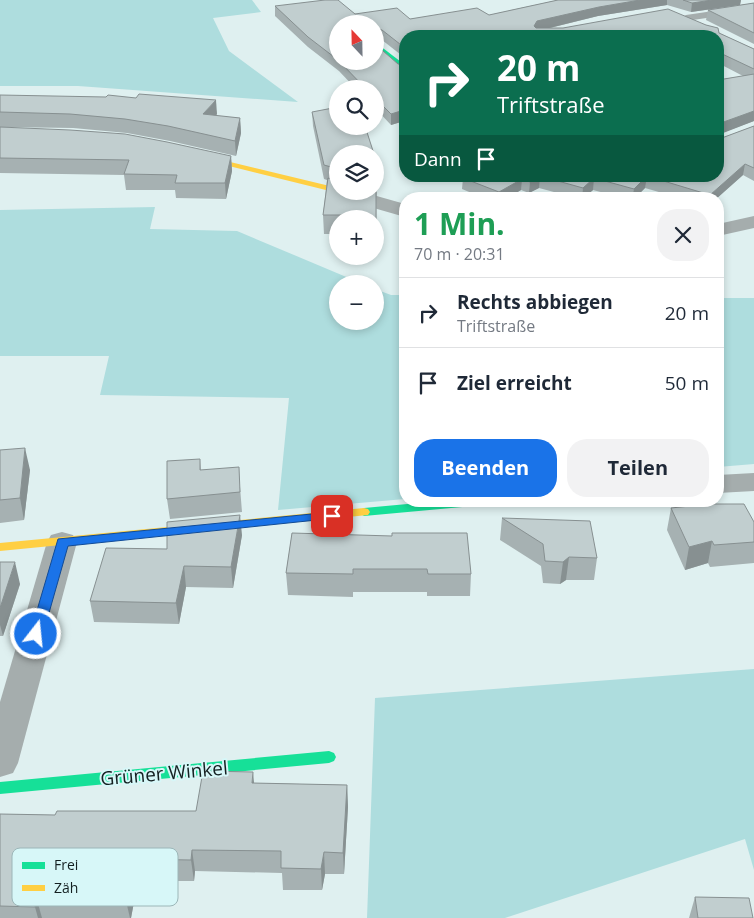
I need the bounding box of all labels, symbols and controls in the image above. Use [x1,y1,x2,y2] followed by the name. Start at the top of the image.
[329,15,384,70] north arrow
[329,15,384,330] map controls
[497,44,580,91] text: 20 m
[414,50,479,115] icon: right
[329,80,384,135] button: search
[497,89,605,119] text: Triftstraße
[329,145,384,200] button: layers
[472,145,500,173] icon: arrive
[414,146,462,172] text: Dann
[414,203,505,244] text: 1 Min.
[657,209,709,261] button: close
[329,210,384,265] button: +
[414,243,505,265] text: 70 m · 20:31
[329,275,384,330] button: −
[457,289,613,315] text: Rechts abbiegen
[414,299,442,327] icon: right
[665,300,709,326] text: 20 m
[457,315,535,337] text: Triftstraße
[414,369,442,397] icon: arrive
[457,370,572,396] text: Ziel erreicht
[665,370,709,396] text: 50 m
[414,439,557,497] button: Beenden
[567,439,709,497] button: Teilen
[311,495,353,537] pin
[318,502,346,530] icon: arrive
[9,607,61,659] position arrow
[99,754,229,792] street label: Grüner Winkel
[12,848,178,906] legend
[54,855,78,874] text: Frei
[54,878,78,897] text: Zäh

